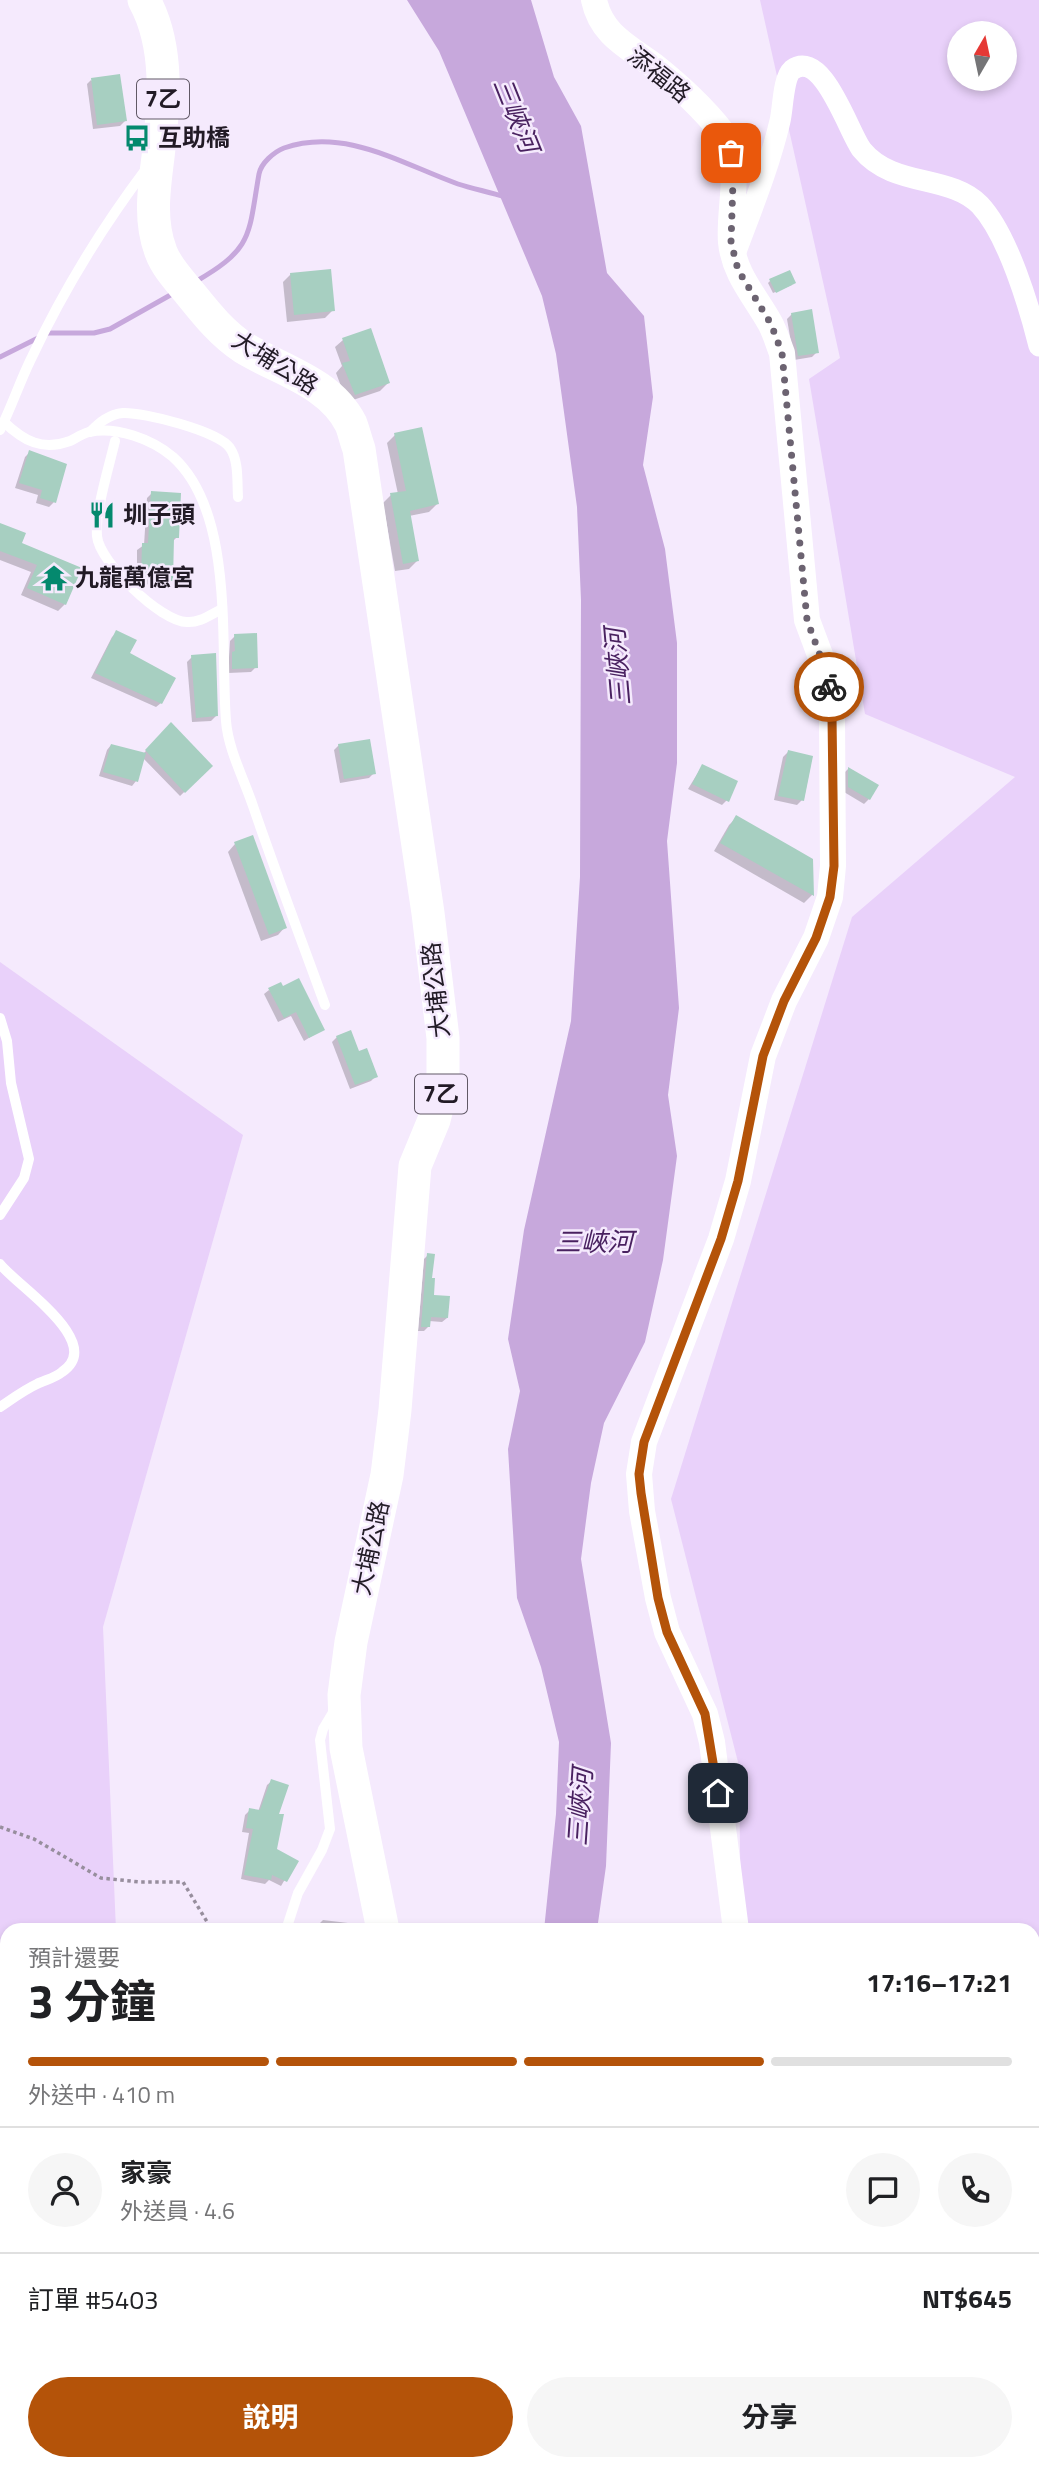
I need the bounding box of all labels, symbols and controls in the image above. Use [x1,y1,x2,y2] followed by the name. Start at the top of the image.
[947,21,1017,91] north arrow
[947,21,1017,91] map controls
[620,38,699,111] street label: 添福路
[484,71,551,163] water label: 三峽河
[137,80,189,118] road number: 7乙
[158,119,230,155] place label: 互助橋
[122,123,152,153] bus stop icon: 互助橋
[701,123,761,183] pin
[712,134,750,172] icon: bag
[225,321,326,403] street label: 大埔公路
[123,496,195,532] place label: 圳子頭
[87,500,117,530] restaurant icon: 圳子頭
[75,559,195,595] place label: 九龍萬億宮
[39,563,69,593] temple icon: 九龍萬億宮
[594,622,640,708] water label: 三峽河
[794,652,864,722] courier
[810,668,848,706] icon: bike
[412,940,458,1040] street label: 大埔公路
[415,1074,467,1114] road number: 7乙
[555,1222,638,1261] water label: 三峽河
[342,1497,398,1598] street label: 大埔公路
[557,1762,602,1847] water label: 三峽河
[688,1763,748,1823] pin
[699,1774,737,1812] icon: home
[28,1940,120,1975] text: 預計還要
[866,1963,1012,2002] text: 17:16–17:21
[28,1966,156,2036] text: 3 分鐘
[28,2077,175,2112] text: 外送中 · 410 m
[28,2153,102,2227] button: person
[120,2153,172,2192] text: 家豪
[846,2153,920,2227] button: chat
[938,2153,1012,2227] button: phone
[120,2193,235,2228] text: 外送員 · 4.6
[922,2279,1012,2318] text: NT$645
[28,2280,159,2319] text: 訂單 #5403
[28,2377,513,2457] button: 說明
[527,2377,1012,2457] button: 分享

